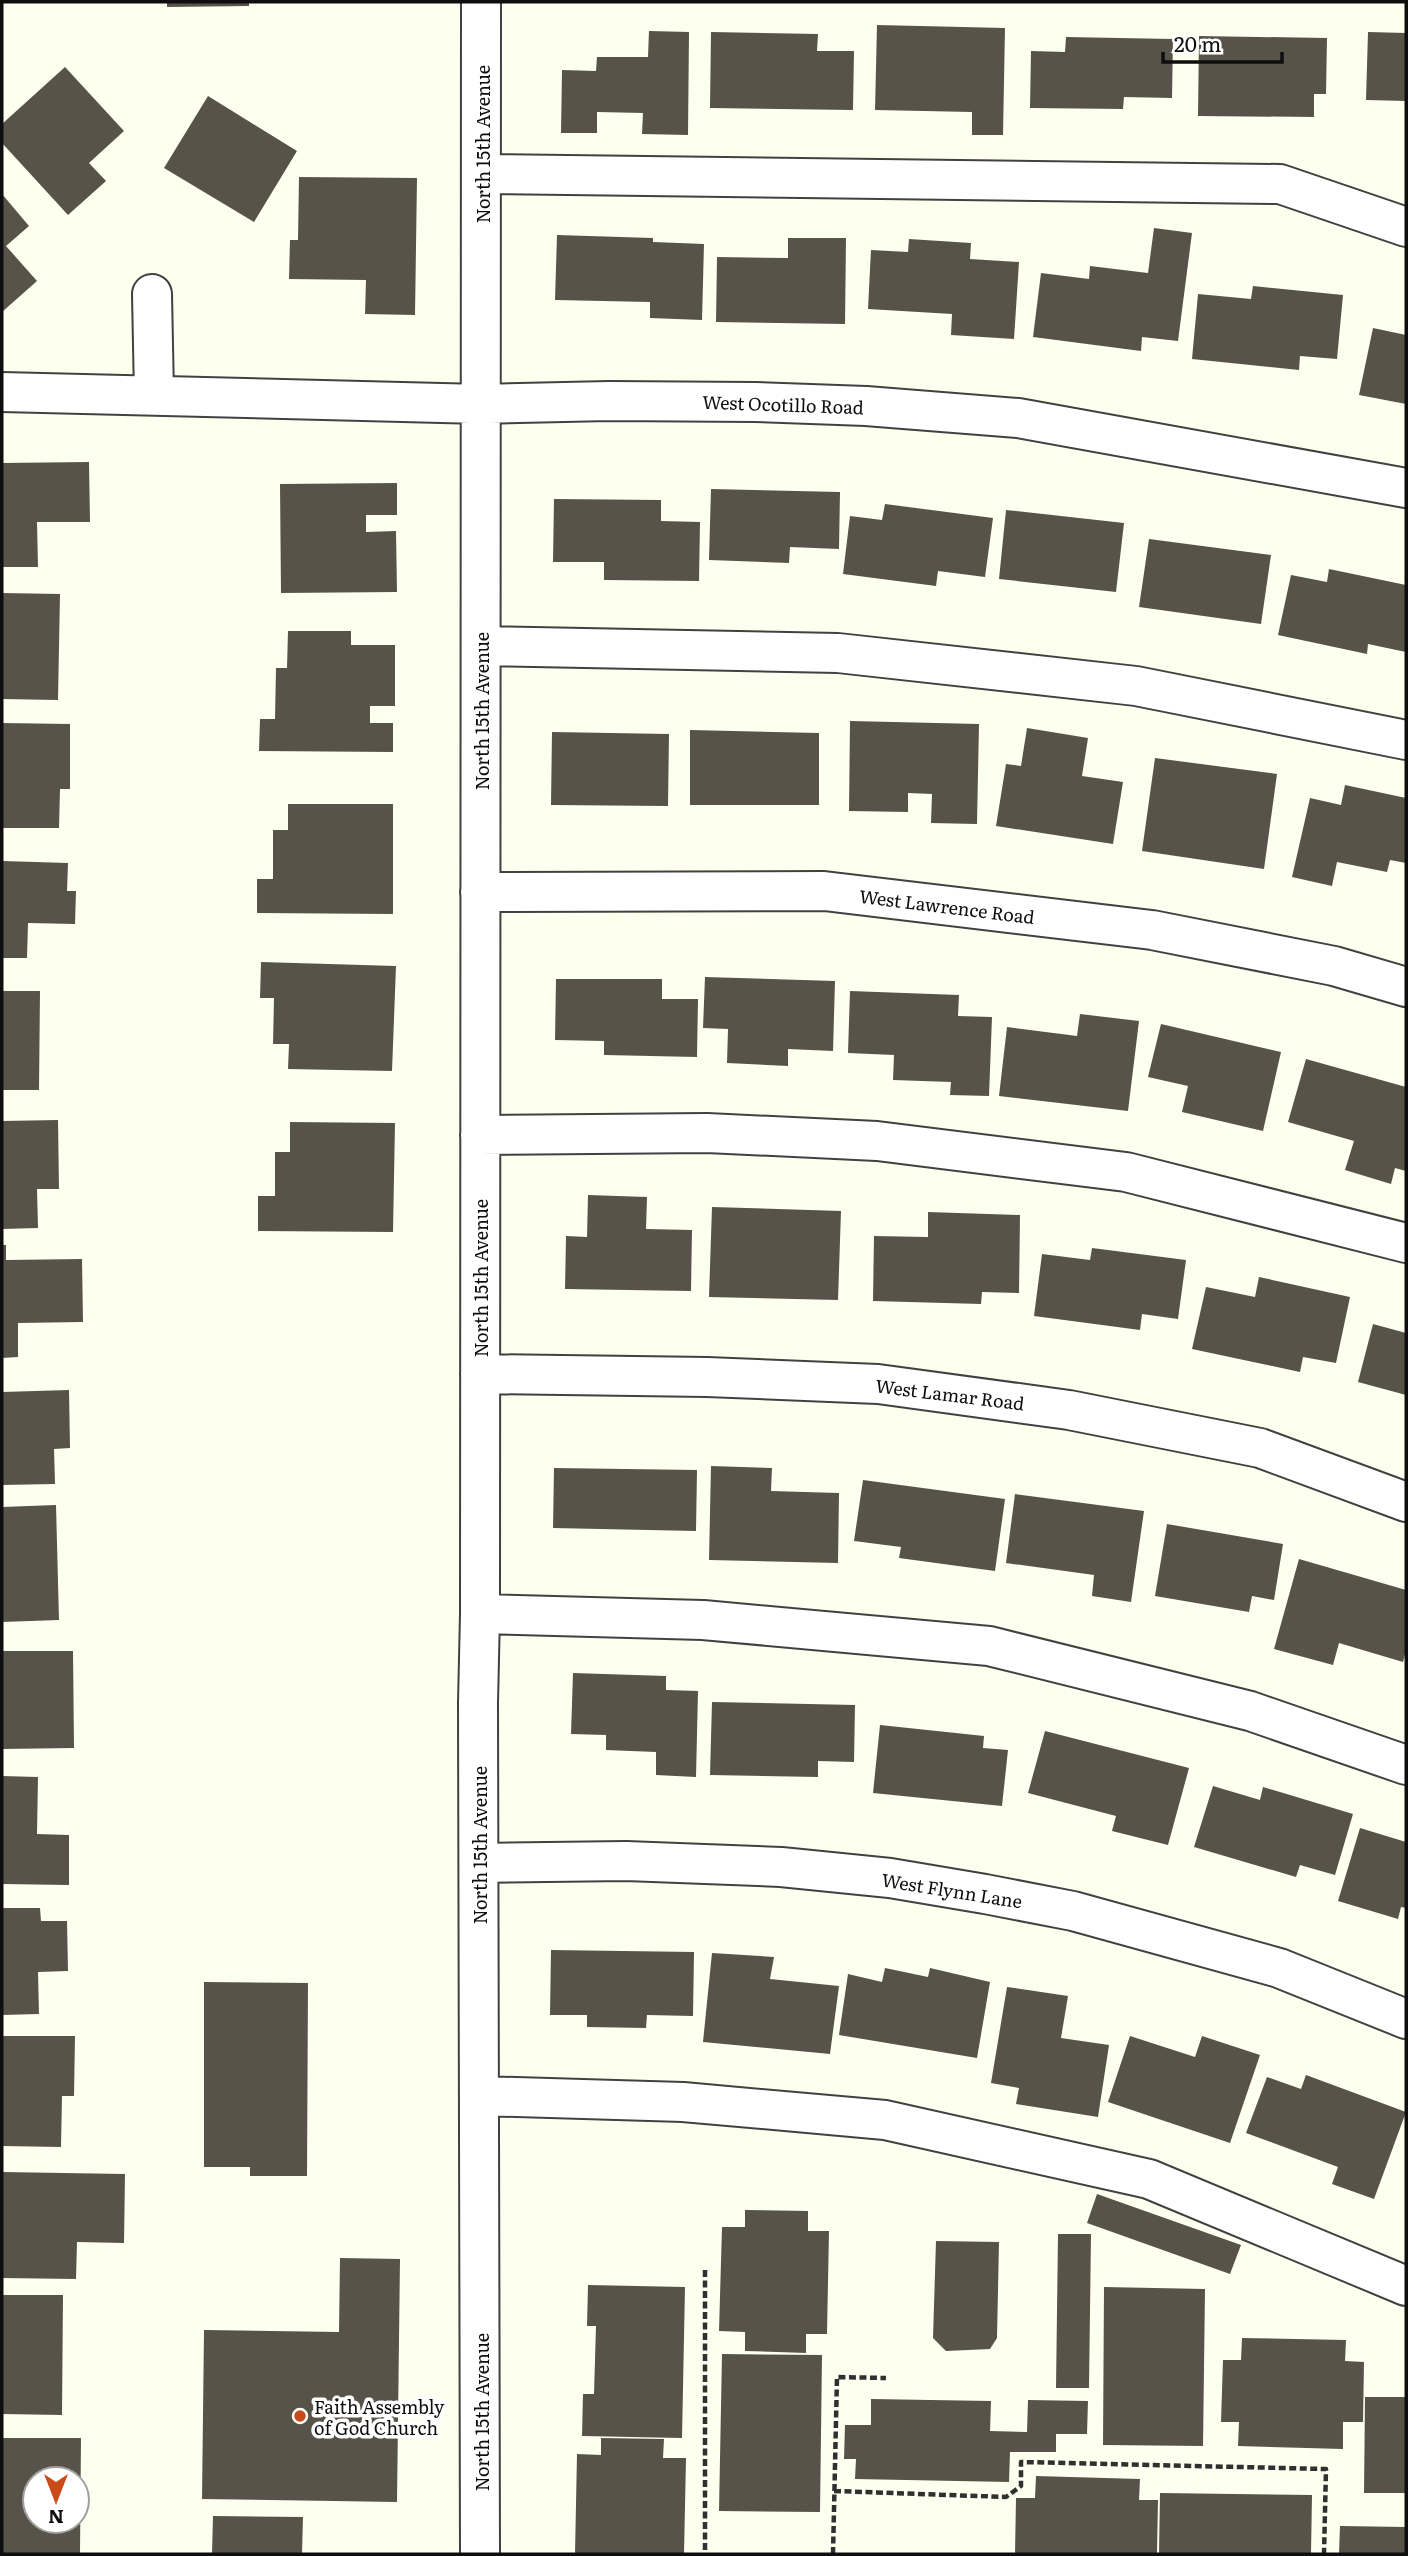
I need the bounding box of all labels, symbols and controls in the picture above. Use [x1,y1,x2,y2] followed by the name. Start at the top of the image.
[1163,21,1282,65] scale bar
[1174,27,1221,58] text: 20 m
[469,65,496,223] street label: North 15th Avenue
[702,388,864,420] street label: West Ocotillo Road
[468,632,495,790] street label: North 15th Avenue
[858,882,1036,930] street label: West Lawrence Road
[467,1199,494,1357] street label: North 15th Avenue
[874,1371,1026,1417] street label: West Lamar Road
[466,1766,493,1924] street label: North 15th Avenue
[880,1866,1024,1914] street label: West Flynn Lane
[468,2333,495,2491] street label: North 15th Avenue
[314,2393,445,2441] place label: Faith Assembly of God Church
[292,2408,308,2424] marker: Faith Assembly of God Church
[21,2465,91,2535] north arrow
[48,2504,64,2532] text: N

